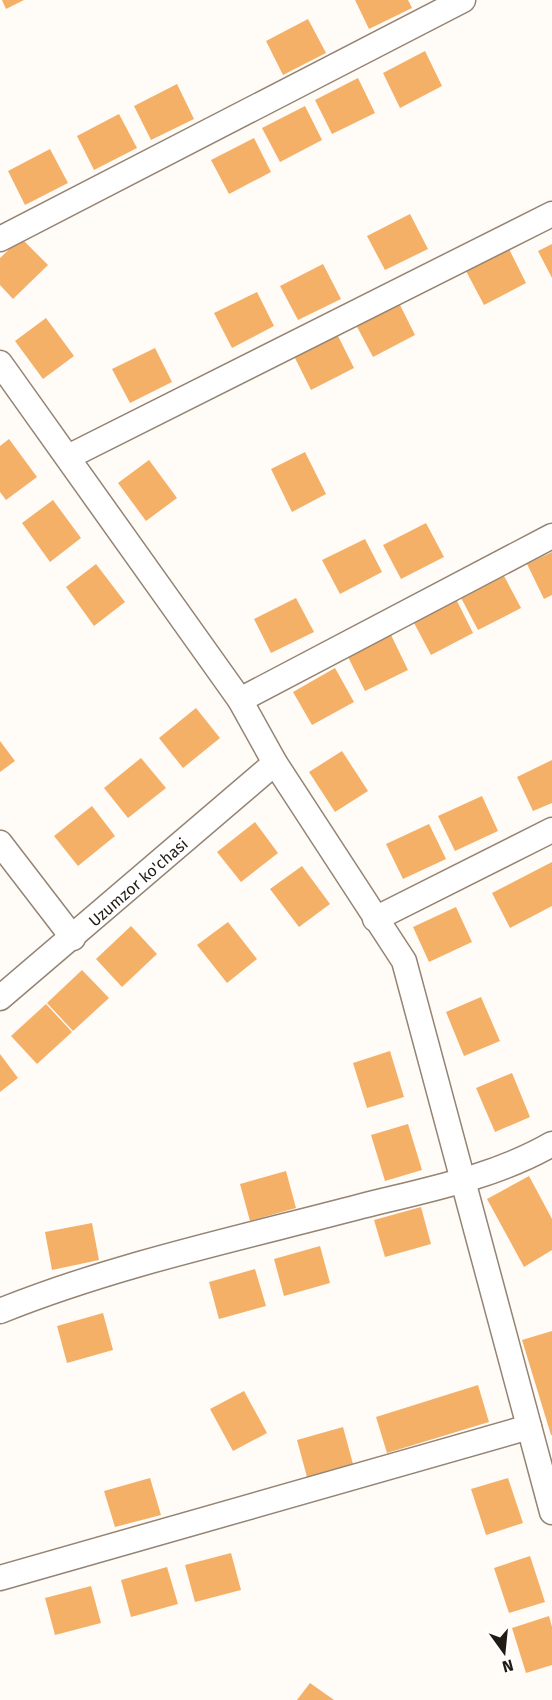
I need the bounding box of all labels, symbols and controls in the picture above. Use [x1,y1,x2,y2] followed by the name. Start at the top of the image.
[85,834,192,931] street label: Uzumzor ko'chasi
[474,1622,534,1682] north arrow
[500,1655,515,1677] text: N

